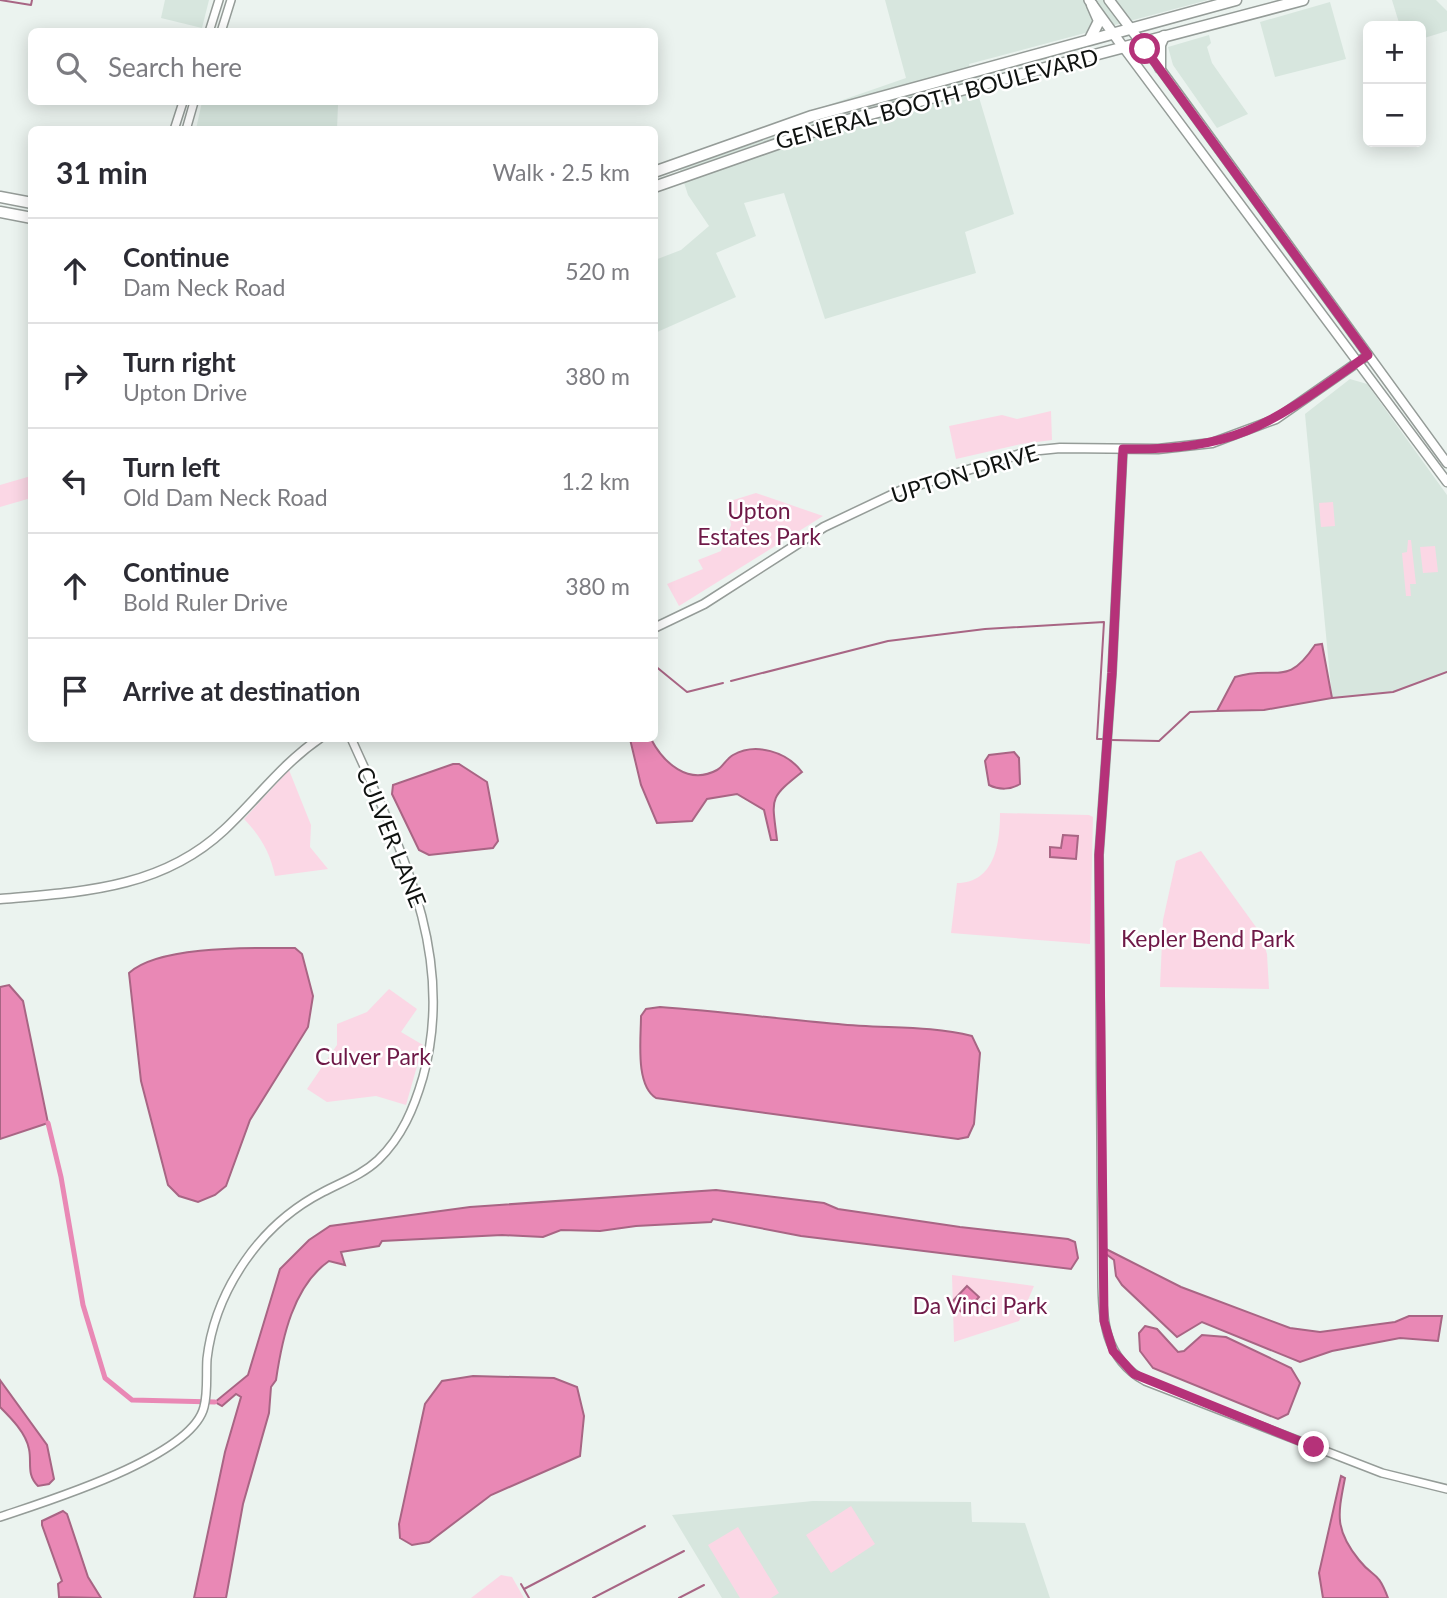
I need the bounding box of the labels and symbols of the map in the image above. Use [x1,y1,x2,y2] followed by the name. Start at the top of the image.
[1129,33,1160,64] route start
[772,41,1101,155] street label: GENERAL BOOTH BOULEVARD
[888,437,1042,509] street label: UPTON DRIVE
[697,496,821,550] park label: Upton Estates Park
[351,762,433,911] street label: CULVER LANE
[1121,924,1295,952] park label: Kepler Bend Park
[315,1042,431,1070] park label: Culver Park
[913,1291,1048,1319] park label: Da Vinci Park
[1298,1431,1329,1462] route end

